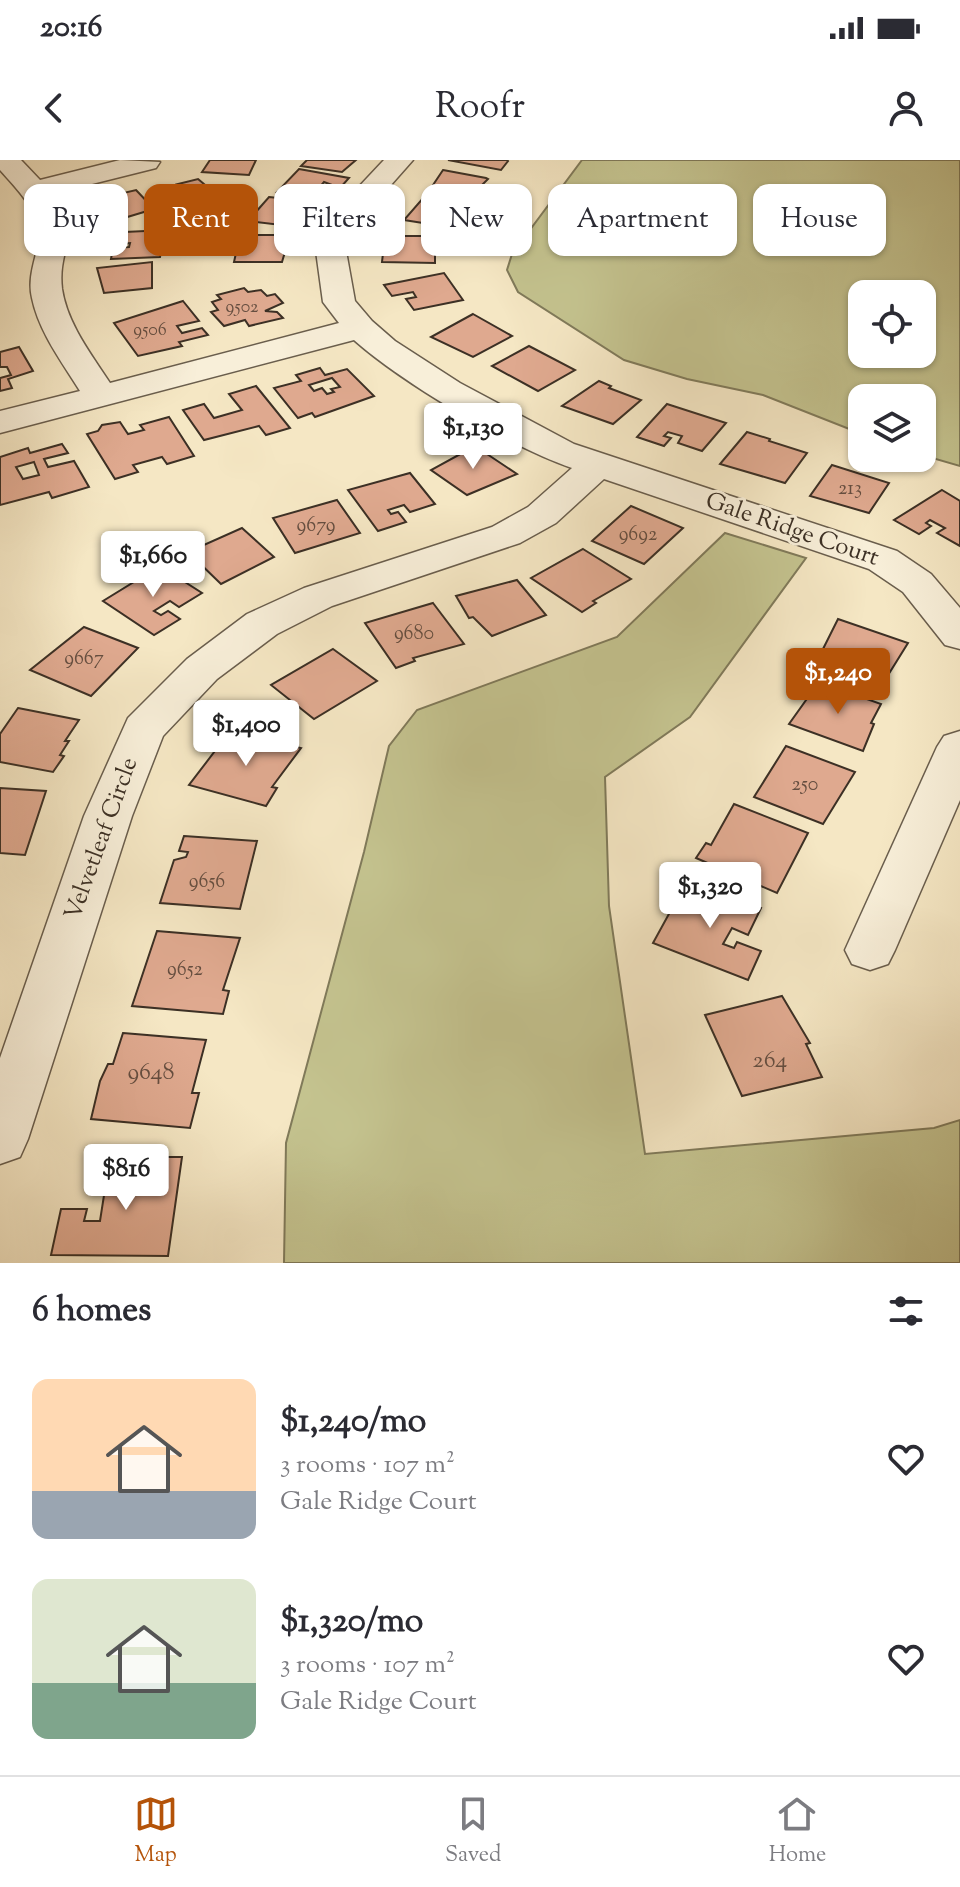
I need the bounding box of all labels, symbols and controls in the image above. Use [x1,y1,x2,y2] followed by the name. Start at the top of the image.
[40,7,103,50] text: 20:16
[435,82,525,134] text: Roofr
[32,86,76,130] icon: back
[884,86,928,130] icon: person
[24,184,128,256] chip: Buy
[144,184,258,256] chip: Rent
[274,184,405,256] chip: Filters
[421,184,532,256] chip: New
[548,184,737,256] chip: Apartment
[753,184,886,256] chip: House
[848,280,936,472] map controls
[848,280,936,368] button: locate
[226,295,259,321] house number: 9502
[133,318,167,344] house number: 9506
[848,384,936,472] button: layers
[408,403,538,471] pin: $1,130
[442,410,504,447] text: $1,130
[838,475,862,504] house number: 213
[701,484,883,576] street label: Gale Ridge Court
[296,512,336,541] house number: 9679
[619,521,657,550] house number: 9692
[88,531,218,599] pin: $1,660
[119,538,187,575] text: $1,660
[394,620,434,649] house number: 9680
[64,645,104,674] house number: 9667
[773,648,903,716] pin: $1,240
[804,655,872,692] text: $1,240
[181,700,311,768] pin: $1,400
[211,707,281,744] text: $1,400
[57,753,147,925] street label: Velvetleaf Circle
[792,771,818,800] house number: 250
[645,862,775,930] pin: $1,320
[189,868,225,897] house number: 9656
[677,869,743,906] text: $1,320
[167,956,203,985] house number: 9652
[753,1044,787,1078] house number: 264
[127,1056,175,1090] house number: 9648
[79,1144,173,1212] pin: $816
[102,1151,150,1188] text: $816
[32,1287,151,1336] text: 6 homes
[884,1289,928,1333] icon: filters
[280,1398,426,1447] text: $1,240/mo
[96,1411,192,1507] icon: home
[884,1437,928,1481] icon: heart
[280,1447,455,1484] text: 3 rooms · 107 m²
[280,1484,477,1521] text: Gale Ridge Court
[280,1598,423,1647] text: $1,320/mo
[96,1611,192,1707] icon: home
[884,1637,928,1681] icon: heart
[280,1647,455,1684] text: 3 rooms · 107 m²
[280,1684,477,1721] text: Gale Ridge Court
[134,1792,178,1872] tab: Map
[445,1792,501,1872] tab: Saved
[769,1792,826,1872] tab: Home

